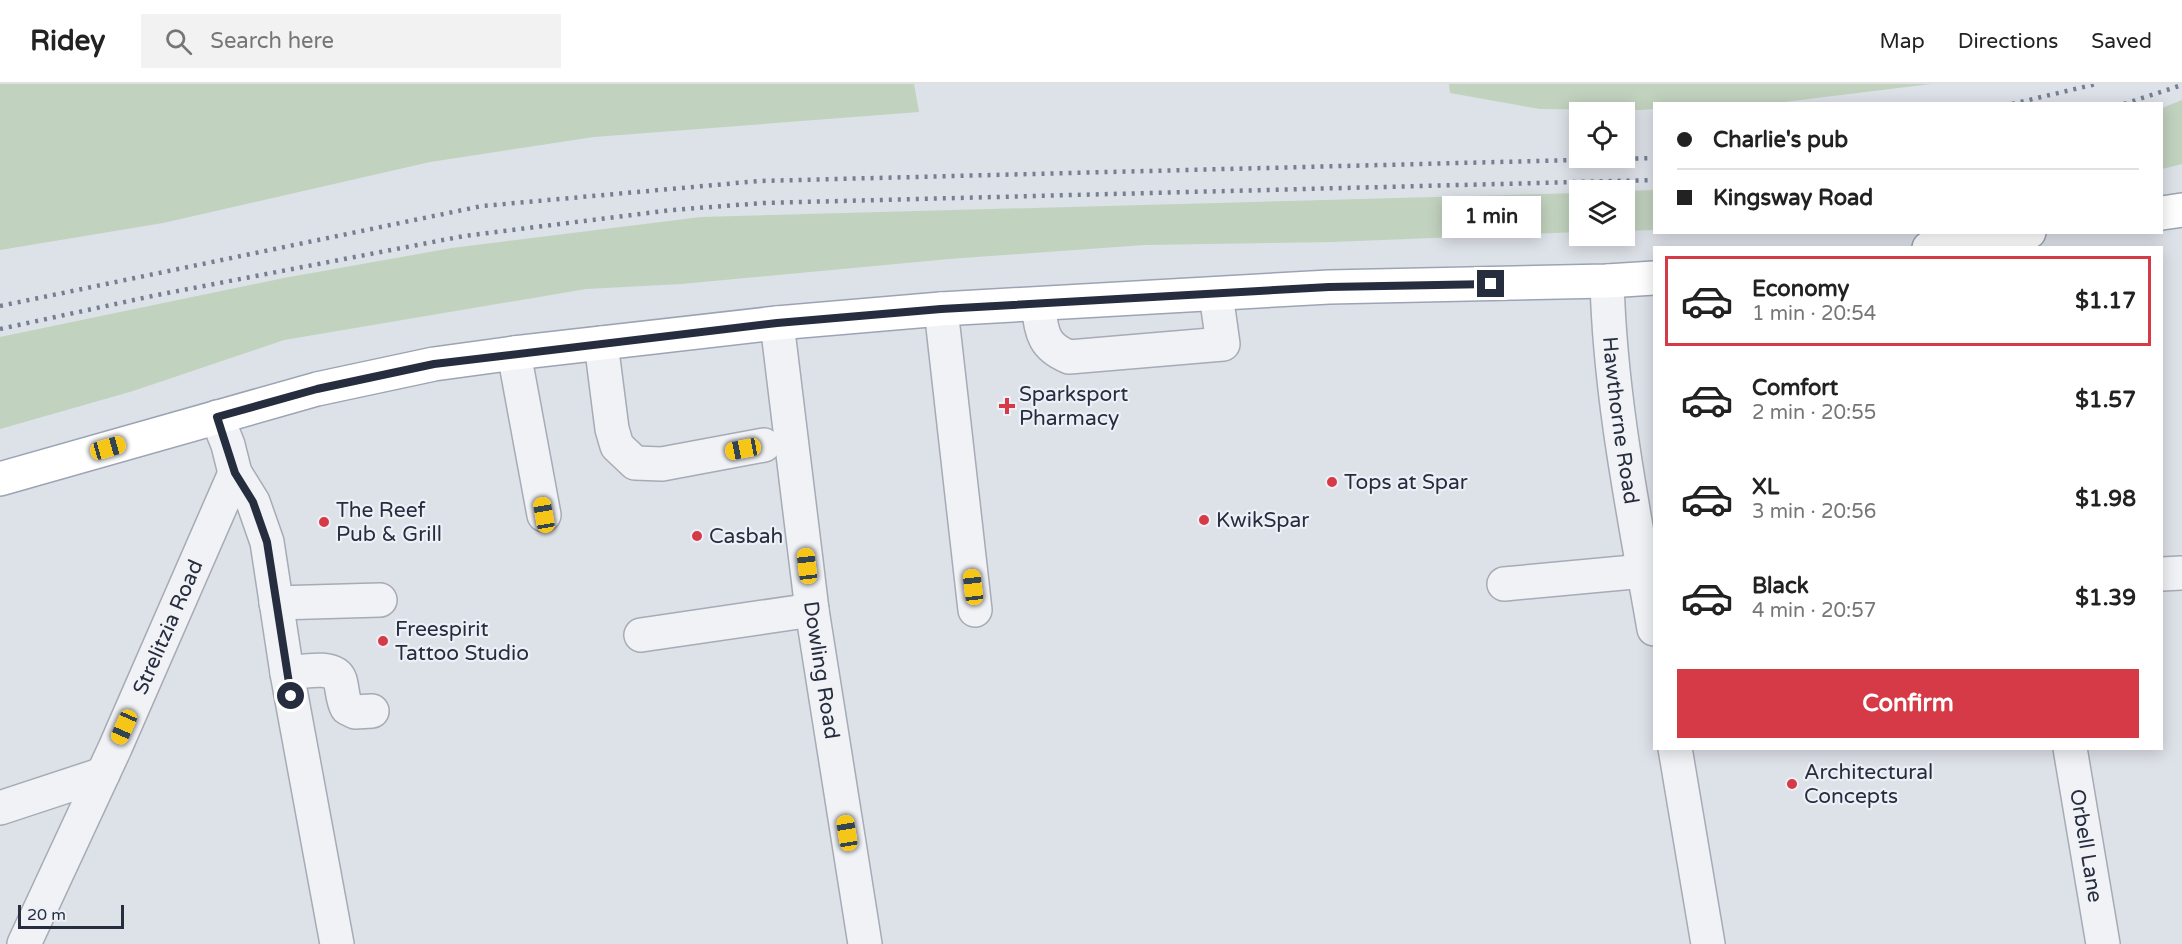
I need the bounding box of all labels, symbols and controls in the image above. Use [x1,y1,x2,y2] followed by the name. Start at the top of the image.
[141,14,561,68] search box
[30,24,105,58] text: Ridey
[162,25,195,58] icon: search
[210,28,334,54] text: Search here
[1879,29,1925,54] text: Map
[1958,29,2058,54] text: Directions
[2091,29,2152,54] text: Saved
[1569,102,1635,246] map controls
[1569,102,1635,168] button: locate
[1713,127,1848,153] text: Charlie's pub
[1569,180,1635,246] button: layers
[1713,185,1873,211] text: Kingsway Road
[1442,197,1540,239] callout: 1 min
[1465,205,1518,229] text: 1 min
[1477,270,1504,297] route end
[1680,274,1734,328] icon: car
[1752,276,1849,302] text: Economy
[2075,288,2136,314] text: $1.17
[1752,302,1876,326] text: 1 min · 20:54
[1597,335,1644,506] street label: Hawthorne Road
[1680,373,1734,427] icon: car
[1752,375,1838,401] text: Comfort
[1019,382,1128,431] place label: Sparksport Pharmacy
[2075,387,2136,413] text: $1.57
[1000,399,1014,413] marker: Sparksport Pharmacy
[1752,401,1876,425] text: 2 min · 20:55
[88,434,128,462] car
[724,437,762,461] car
[1344,470,1468,495] place label: Tops at Spar
[1680,472,1734,526] icon: car
[1752,474,1779,500] text: XL
[1325,475,1339,489] marker: Tops at Spar
[2075,486,2136,512] text: $1.98
[532,496,556,534] car
[336,498,442,547] place label: The Reef Pub & Grill
[1752,500,1876,524] text: 3 min · 20:56
[1216,508,1309,533] place label: KwikSpar
[1197,513,1211,527] marker: KwikSpar
[317,515,331,529] marker: The Reef Pub & Grill
[709,524,783,549] place label: Casbah
[690,529,704,543] marker: Casbah
[796,547,818,585] car
[128,556,209,698] street label: Strelitzia Road
[962,568,984,606] car
[1680,571,1734,625] icon: car
[1752,573,1809,599] text: Black
[2075,585,2136,611] text: $1.39
[1752,599,1876,623] text: 4 min · 20:57
[798,600,844,741] street label: Dowling Road
[395,617,529,666] place label: Freespirit Tattoo Studio
[376,634,390,648] marker: Freespirit Tattoo Studio
[1677,669,2139,738] button: Confirm
[277,682,304,709] route start
[108,707,140,747] car
[1804,760,1933,809] place label: Architectural Concepts
[1785,777,1799,791] marker: Architectural Concepts
[2064,787,2108,904] street label: Orbell Lane
[835,814,859,852] car
[18,902,124,930] scale bar
[27,905,66,925] text: 20 m

